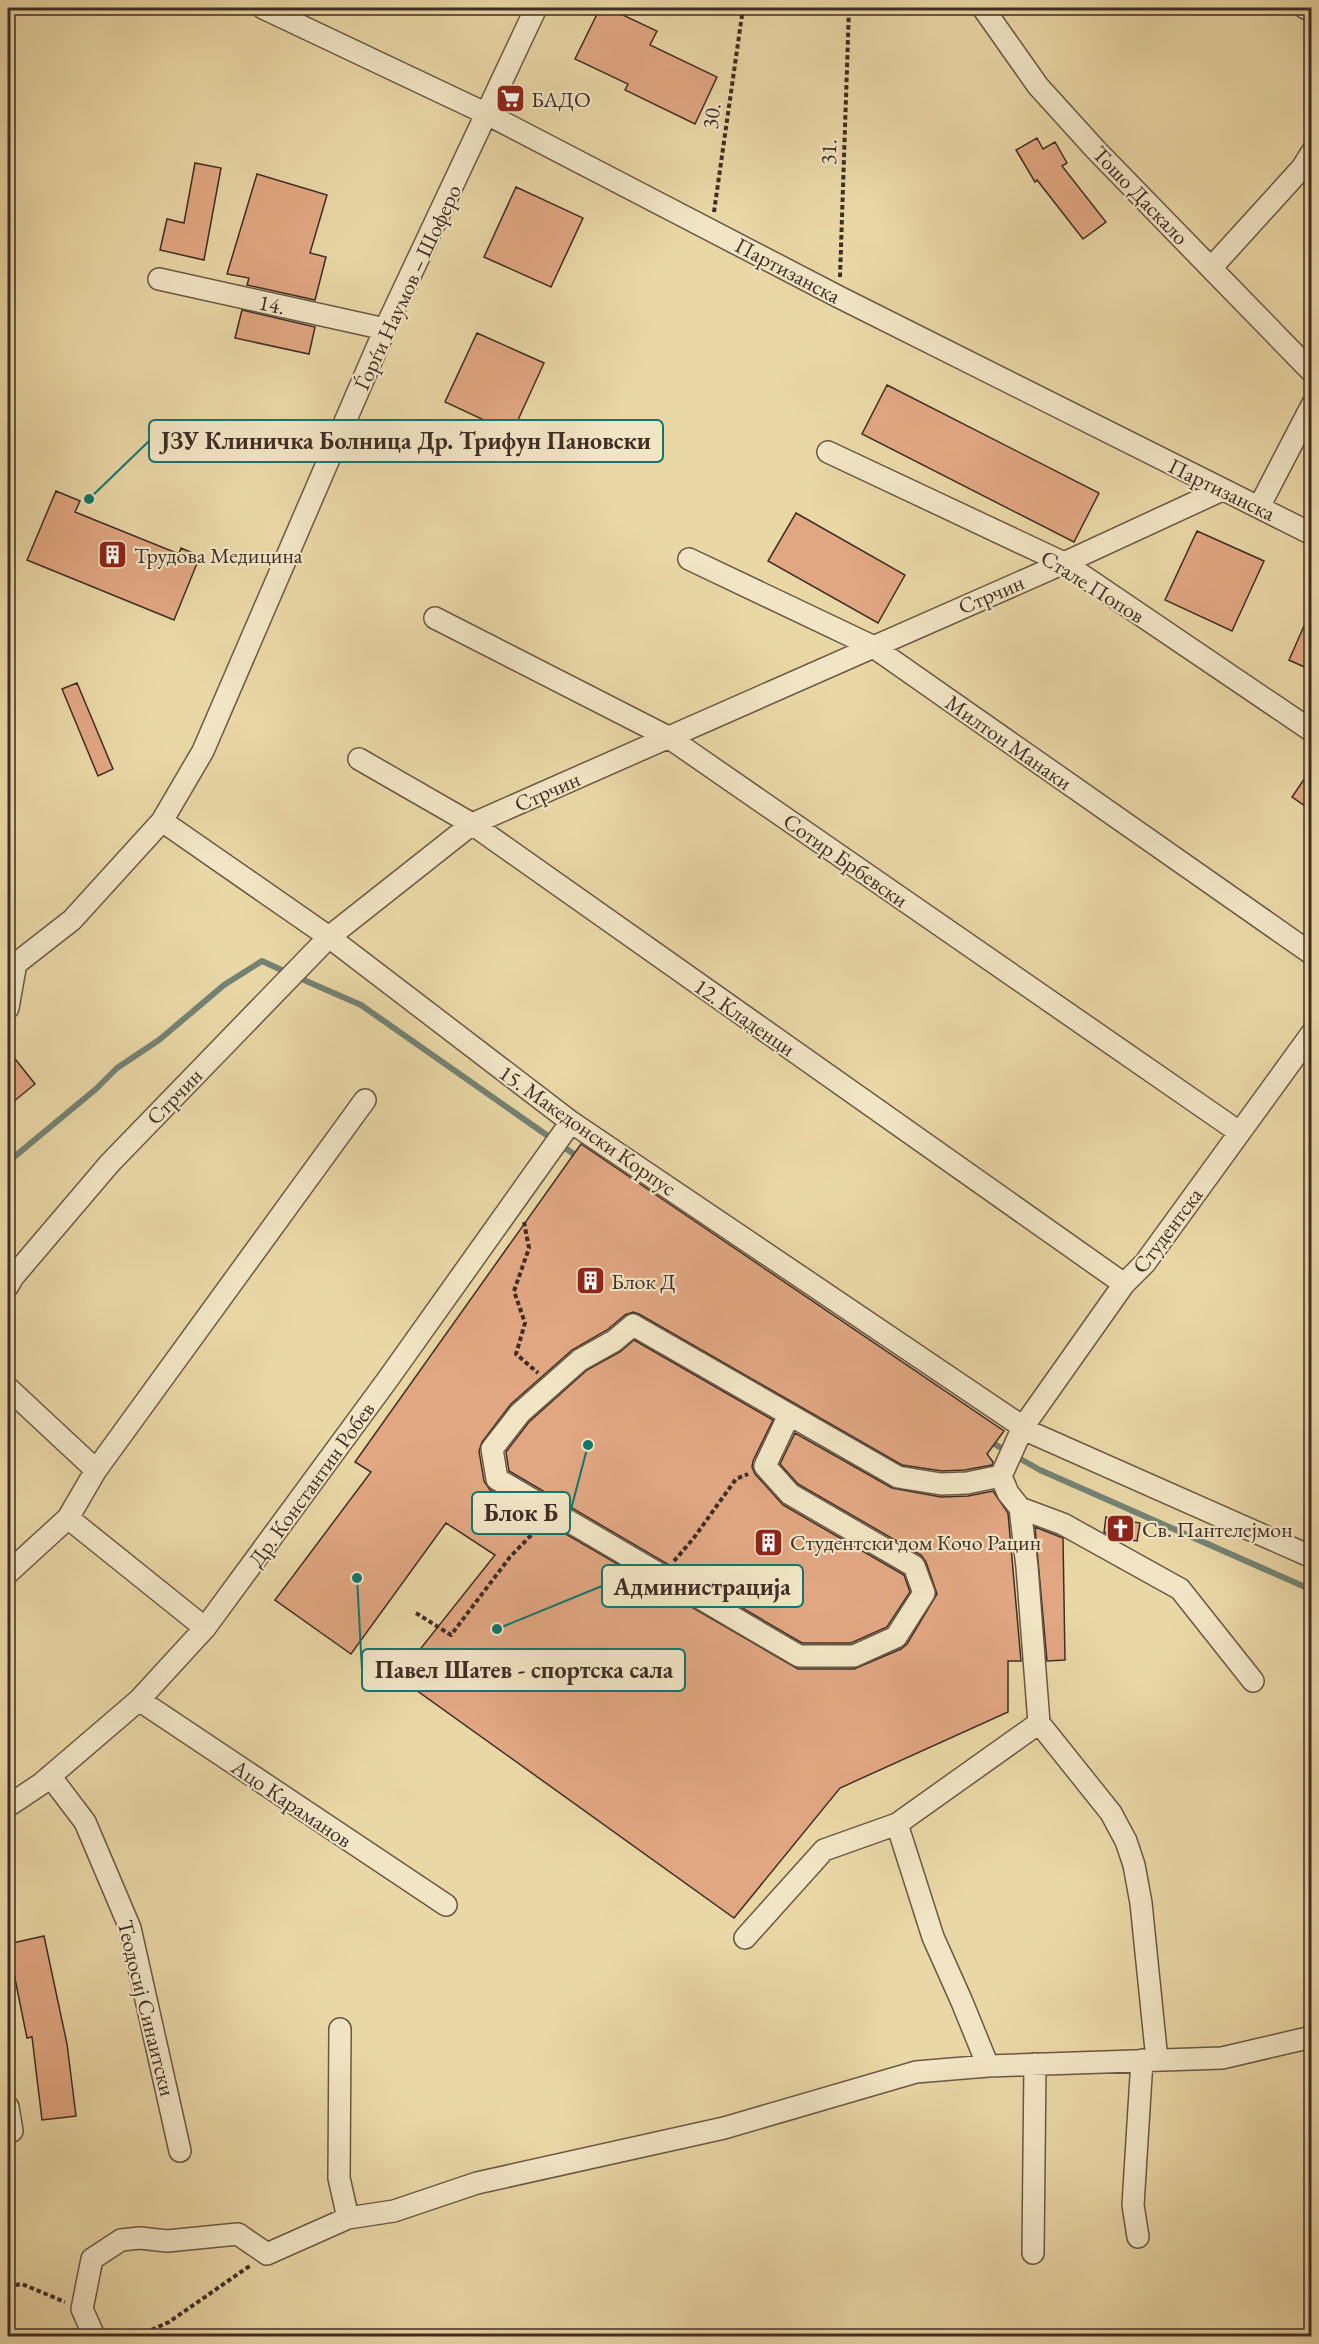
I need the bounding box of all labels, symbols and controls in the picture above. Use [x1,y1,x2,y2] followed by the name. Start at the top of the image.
[494,83,526,115] supermarket icon: БАДО
[531,85,591,114] place label: БАДО
[695,101,728,131] street label: 30.
[814,138,843,166] street label: 31.
[1086,140,1195,251] street label: Тошо Даскало
[347,180,468,395] street label: Ѓорѓи Наумов – Шоферо
[730,231,846,310] street label: Партизанска
[256,288,288,321] street label: 14.
[149,420,663,462] callout: ЈЗУ Клиничка Болница Др. Трифун Пановски
[159,425,651,457] text: ЈЗУ Клиничка Болница Др. Трифун Пановски
[1164,451,1280,528] street label: Партизанска
[97,539,129,571] building icon: Трудова Медицина
[134,541,303,570] place label: Трудова Медицина
[1035,543,1150,630] street label: Стале Попов
[954,568,1029,621] street label: Стрчин
[940,688,1078,797] street label: Милтон Манаки
[510,764,585,819] street label: Стрчин
[777,807,914,914] street label: Сотир Брбевски
[688,972,801,1063] street label: 12. Кладенци
[493,1058,682,1203] street label: 15. Македонски Корпус
[140,1061,209,1131] street label: Стрчин
[1126,1181,1209,1279] street label: Студентска
[574,1265,606,1297] building icon: Блок Д
[611,1267,676,1296] place label: Блок Д
[242,1396,381,1573] street label: Др. Константин Робев
[472,1492,570,1534] callout: Блок Б
[484,1497,558,1528] text: Блок Б
[1105,1513,1137,1545] church icon: Св. Пантелејмон
[1142,1515,1293,1544] place label: Св. Пантелејмон
[753,1526,785,1558] building icon: Студентски дом Кочо Рацин
[790,1528,1041,1557] place label: Студентски дом Кочо Рацин
[602,1565,803,1607] callout: Администрација
[612,1571,791,1603] text: Администрација
[362,1649,685,1691] callout: Павел Шатев - спортска сала
[375,1654,674,1685] text: Павел Шатев - спортска сала
[225,1752,357,1854] street label: Ацо Караманов
[111,1917,183,2100] street label: Теодосиј Синаитски

